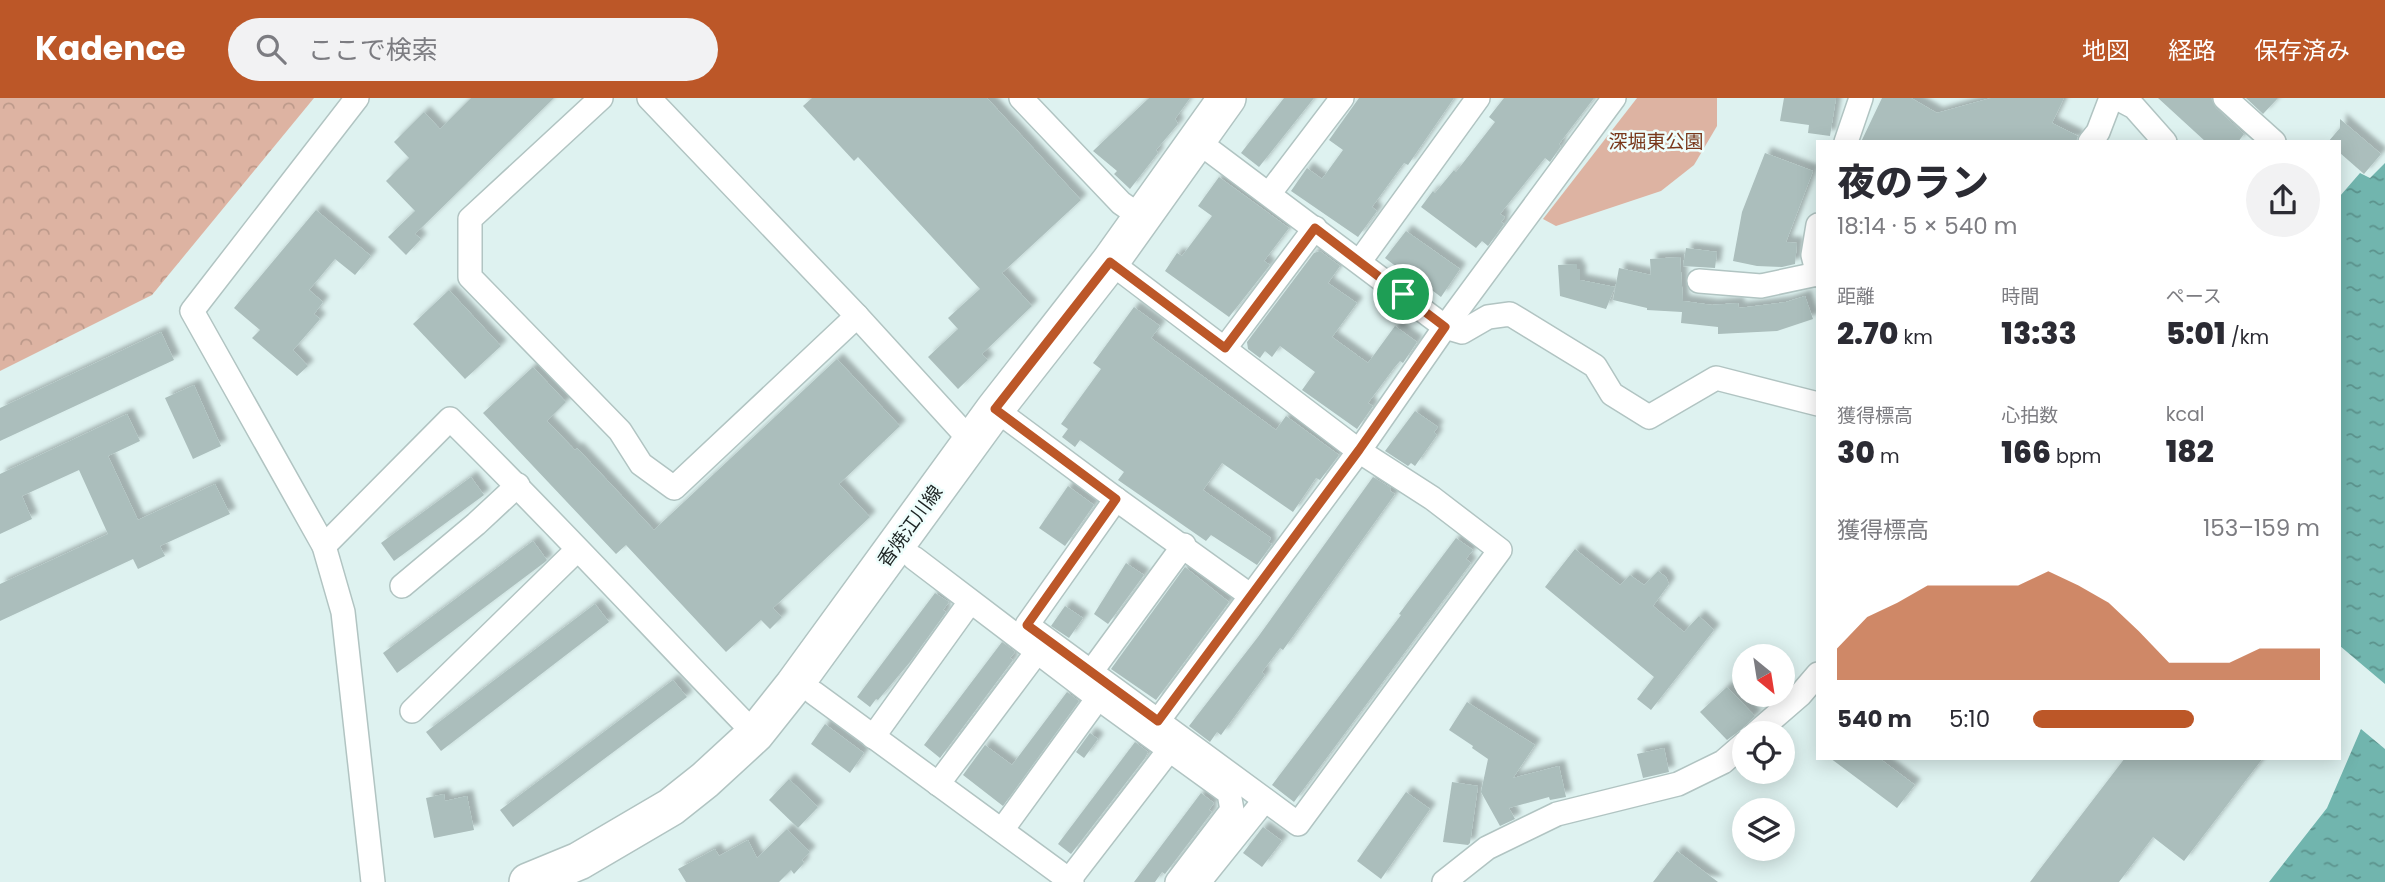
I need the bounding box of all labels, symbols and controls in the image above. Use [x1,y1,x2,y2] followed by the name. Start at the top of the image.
[228,18,718,81] search box
[35,25,186,72] text: Kadence
[252,30,290,68] icon: search
[308,32,438,68] text: ここで検索
[2082,34,2130,67] text: 地図
[2168,34,2216,67] text: 経路
[2254,34,2350,67] text: 保存済み
[1608,128,1704,155] park label: 深堀東公園
[1837,156,1989,209] text: 夜のラン
[2246,163,2320,237] button: share
[1837,210,2017,242] text: 18:14 · 5 × 540 m
[1373,264,1433,324] pin
[1384,275,1422,313] icon: arrive
[1837,283,1875,310] text: 距離
[2001,283,2039,310] text: 時間
[2166,283,2222,310] text: ペース
[1837,312,1899,355] text: 2.70
[2001,312,2077,355] text: 13:33
[2166,312,2226,355] text: 5:01
[1899,324,1933,351] text: km
[2226,324,2269,351] text: /km
[2166,401,2205,428] text: kcal
[1837,402,1913,429] text: 獲得標高
[2001,402,2058,429] text: 心拍数
[2166,430,2214,473] text: 182
[1837,431,1875,474] text: 30
[2001,431,2051,474] text: 166
[1875,443,1900,470] text: m
[2051,443,2101,470] text: bpm
[871,480,949,572] street label: 香焼江川線
[2203,512,2320,544] text: 153–159 m
[1837,514,1929,546] text: 獲得標高
[1732,644,1796,707] north arrow
[1732,644,1795,861] map controls
[1837,703,1912,735] text: 540 m
[1949,703,1990,735] text: 5:10
[1732,721,1795,784] button: locate
[1732,798,1795,861] button: layers

